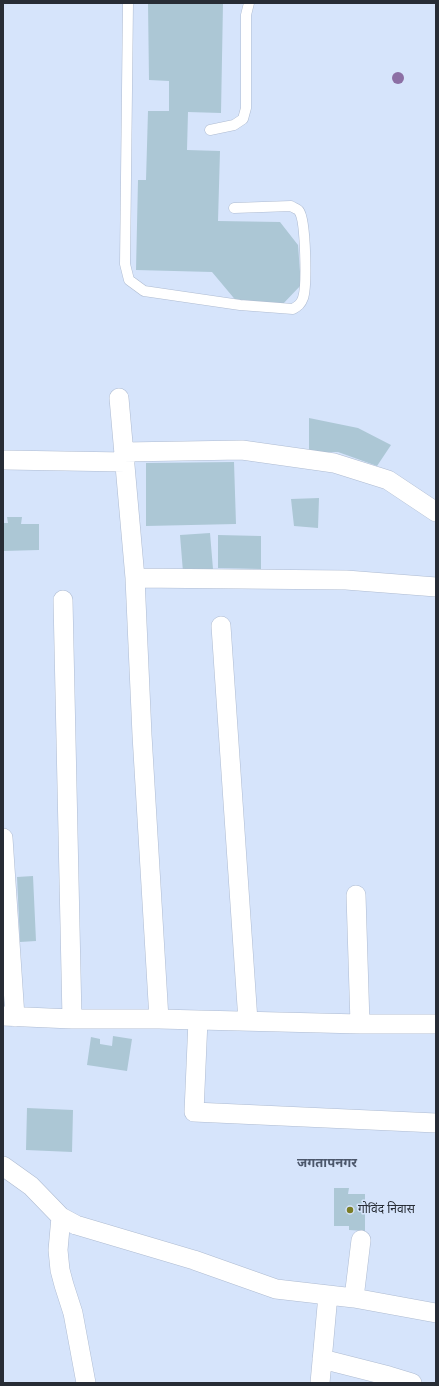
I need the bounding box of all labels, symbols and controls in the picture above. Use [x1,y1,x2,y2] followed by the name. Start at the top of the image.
[297,1155,357,1171] district label: जगतापनगर
[358,1203,415,1217] place label: गोविंद निवास
[345,1205,355,1215] marker: गोविंद निवास

